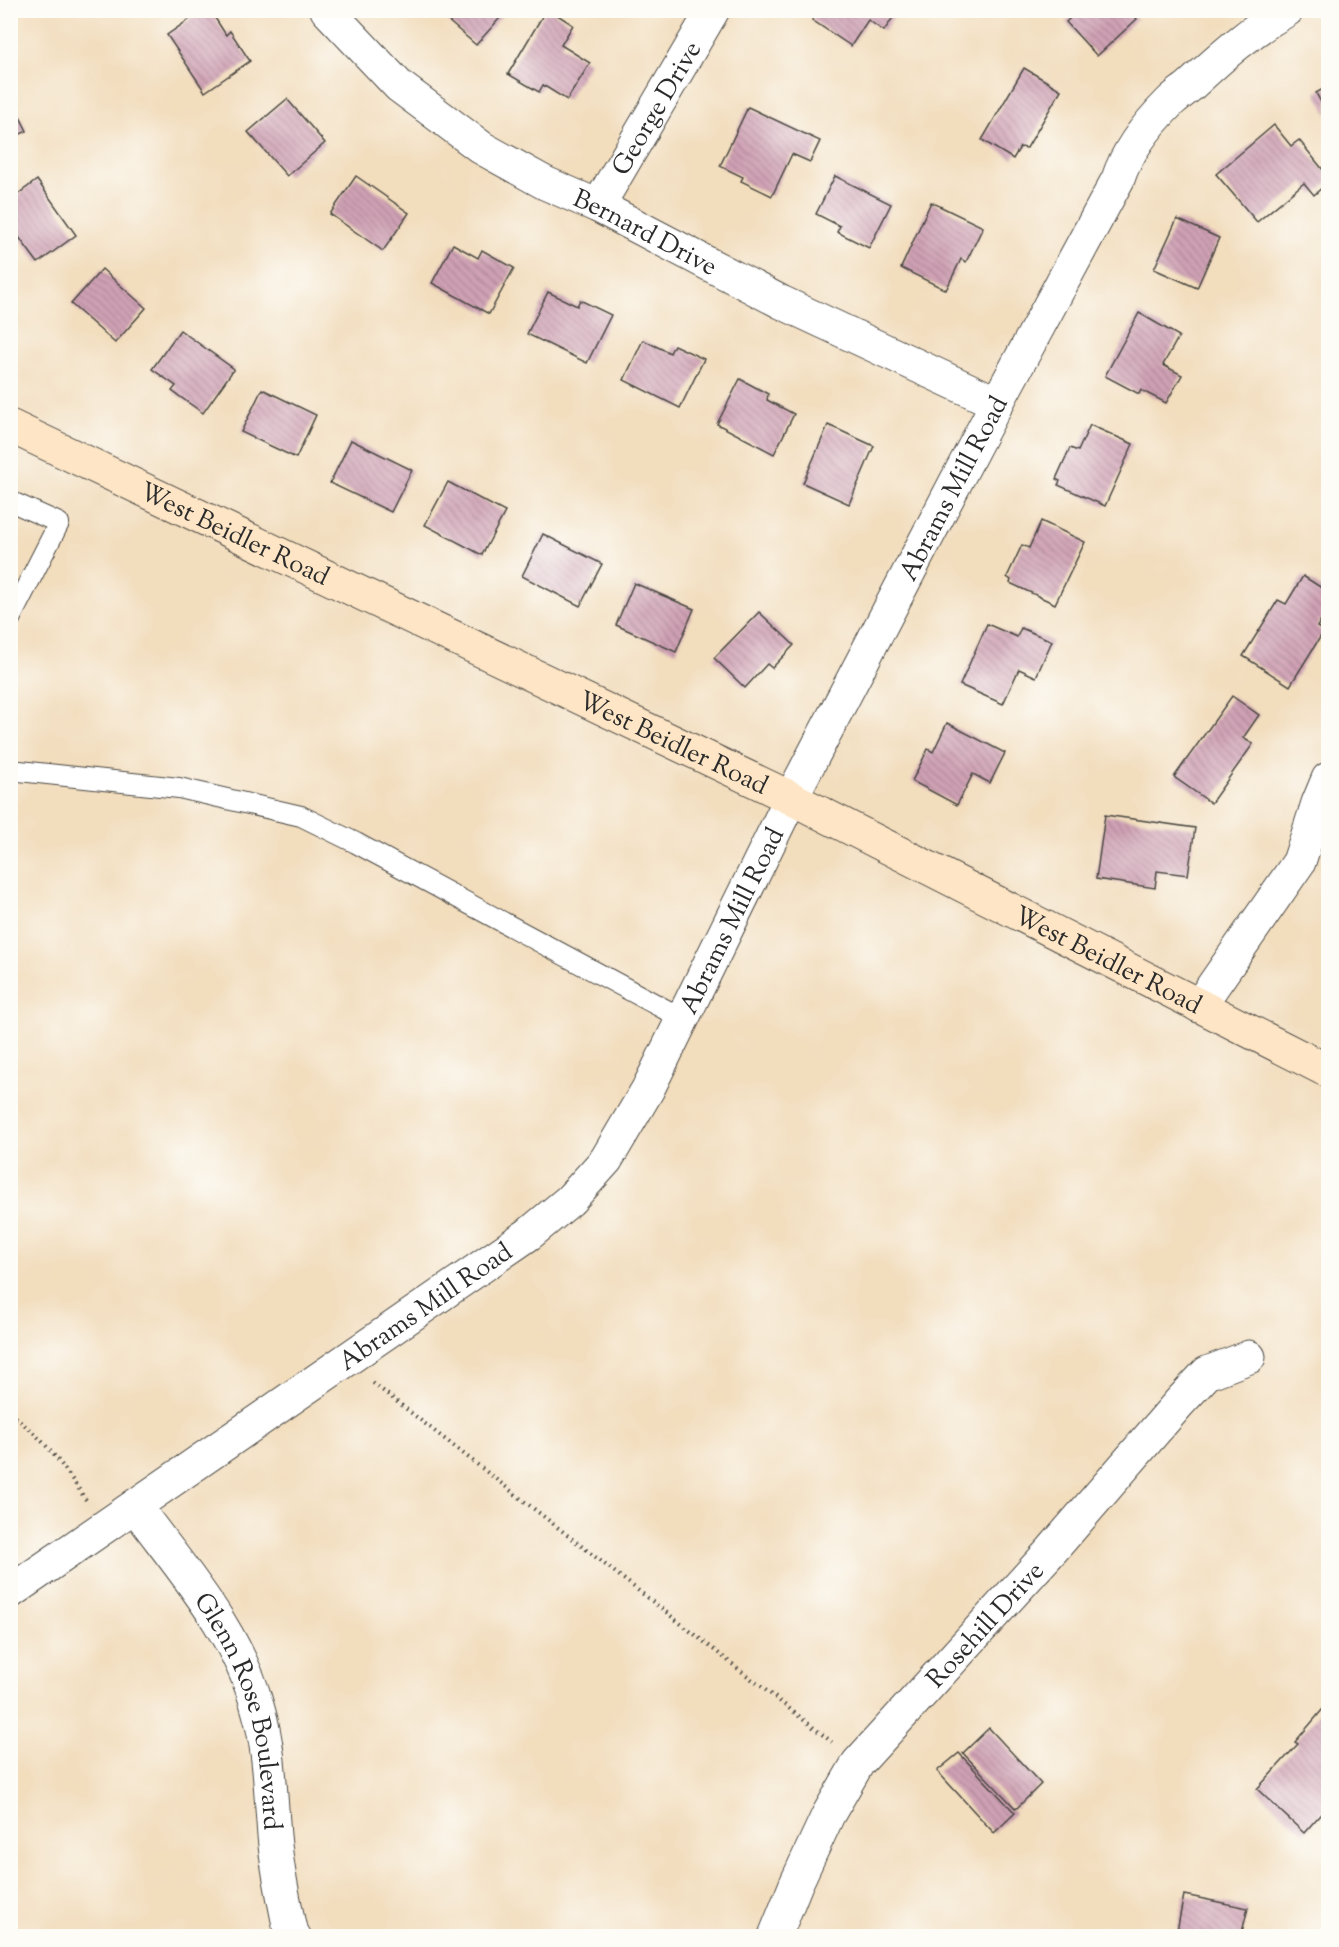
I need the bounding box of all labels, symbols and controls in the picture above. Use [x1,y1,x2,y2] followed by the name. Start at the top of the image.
[604,35,712,183] street label: George Drive
[567,181,723,286] street label: Bernard Drive
[891,390,1019,588] street label: Abrams Mill Road
[133,474,335,597] street label: West Beidler Road
[571,683,774,806] street label: West Beidler Road
[672,821,795,1021] street label: Abrams Mill Road
[1007,898,1208,1025] street label: West Beidler Road
[332,1235,521,1381] street label: Abrams Mill Road
[919,1554,1054,1697] street label: Rosehill Drive
[184,1586,289,1832] street label: Glenn Rose Boulevard

